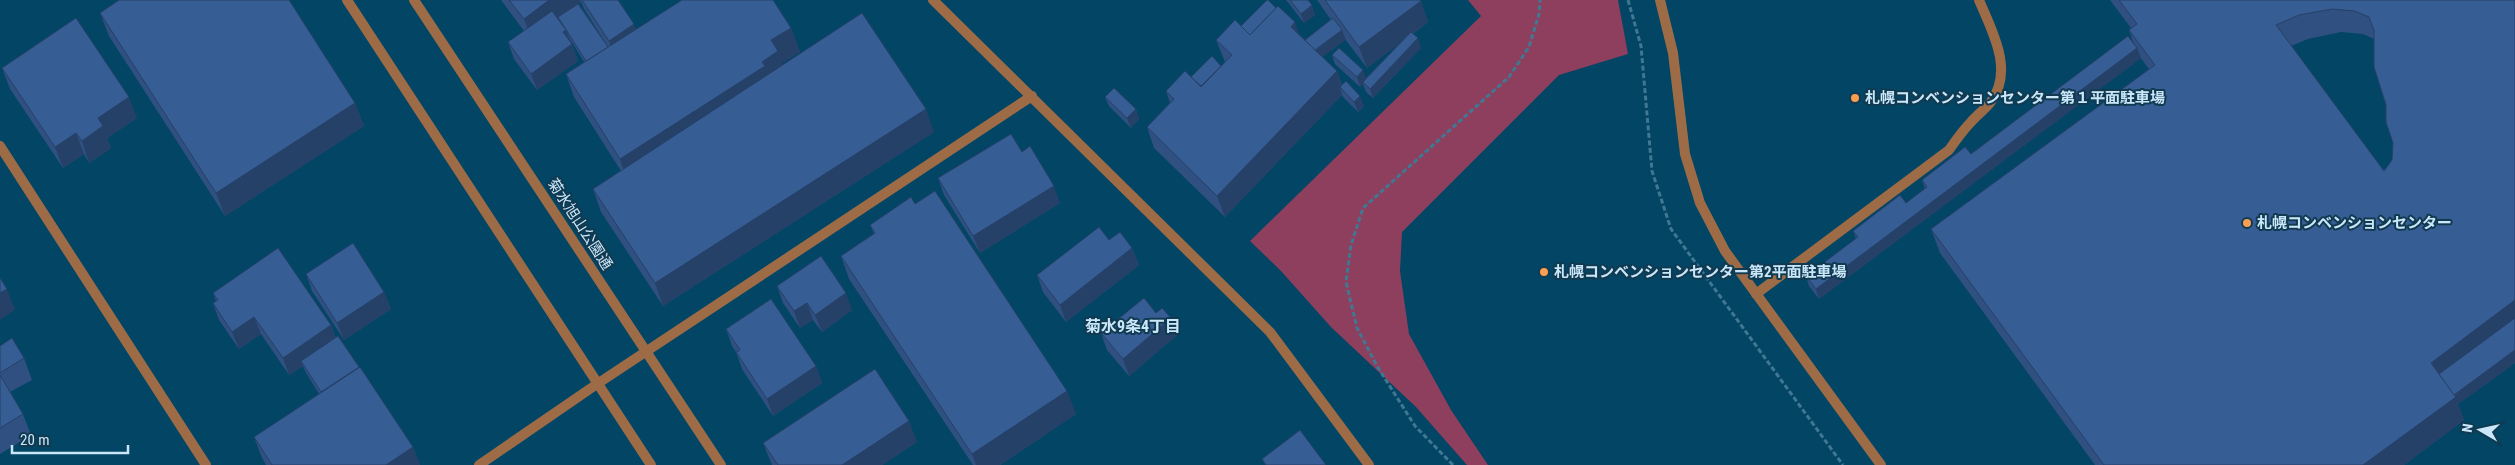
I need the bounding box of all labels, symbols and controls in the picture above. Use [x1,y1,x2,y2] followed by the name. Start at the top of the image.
[1865,89,2165,107] place label: 札幌コンベンションセンター第１平面駐車場
[1849,92,1861,104] marker: 札幌コンベンションセンター第１平面駐車場
[544,175,616,273] street label: 菊水旭山公園通
[2257,214,2452,232] place label: 札幌コンベンションセンター
[2241,217,2253,229] marker: 札幌コンベンションセンター
[1554,263,1847,281] place label: 札幌コンベンションセンター第2平面駐車場
[1538,266,1550,278] marker: 札幌コンベンションセンター第2平面駐車場
[1085,317,1181,336] district label: 菊水9条4丁目
[2455,405,2505,455] north arrow
[12,422,129,454] scale bar
[2459,422,2476,433] text: N
[20,431,50,449] text: 20 m

